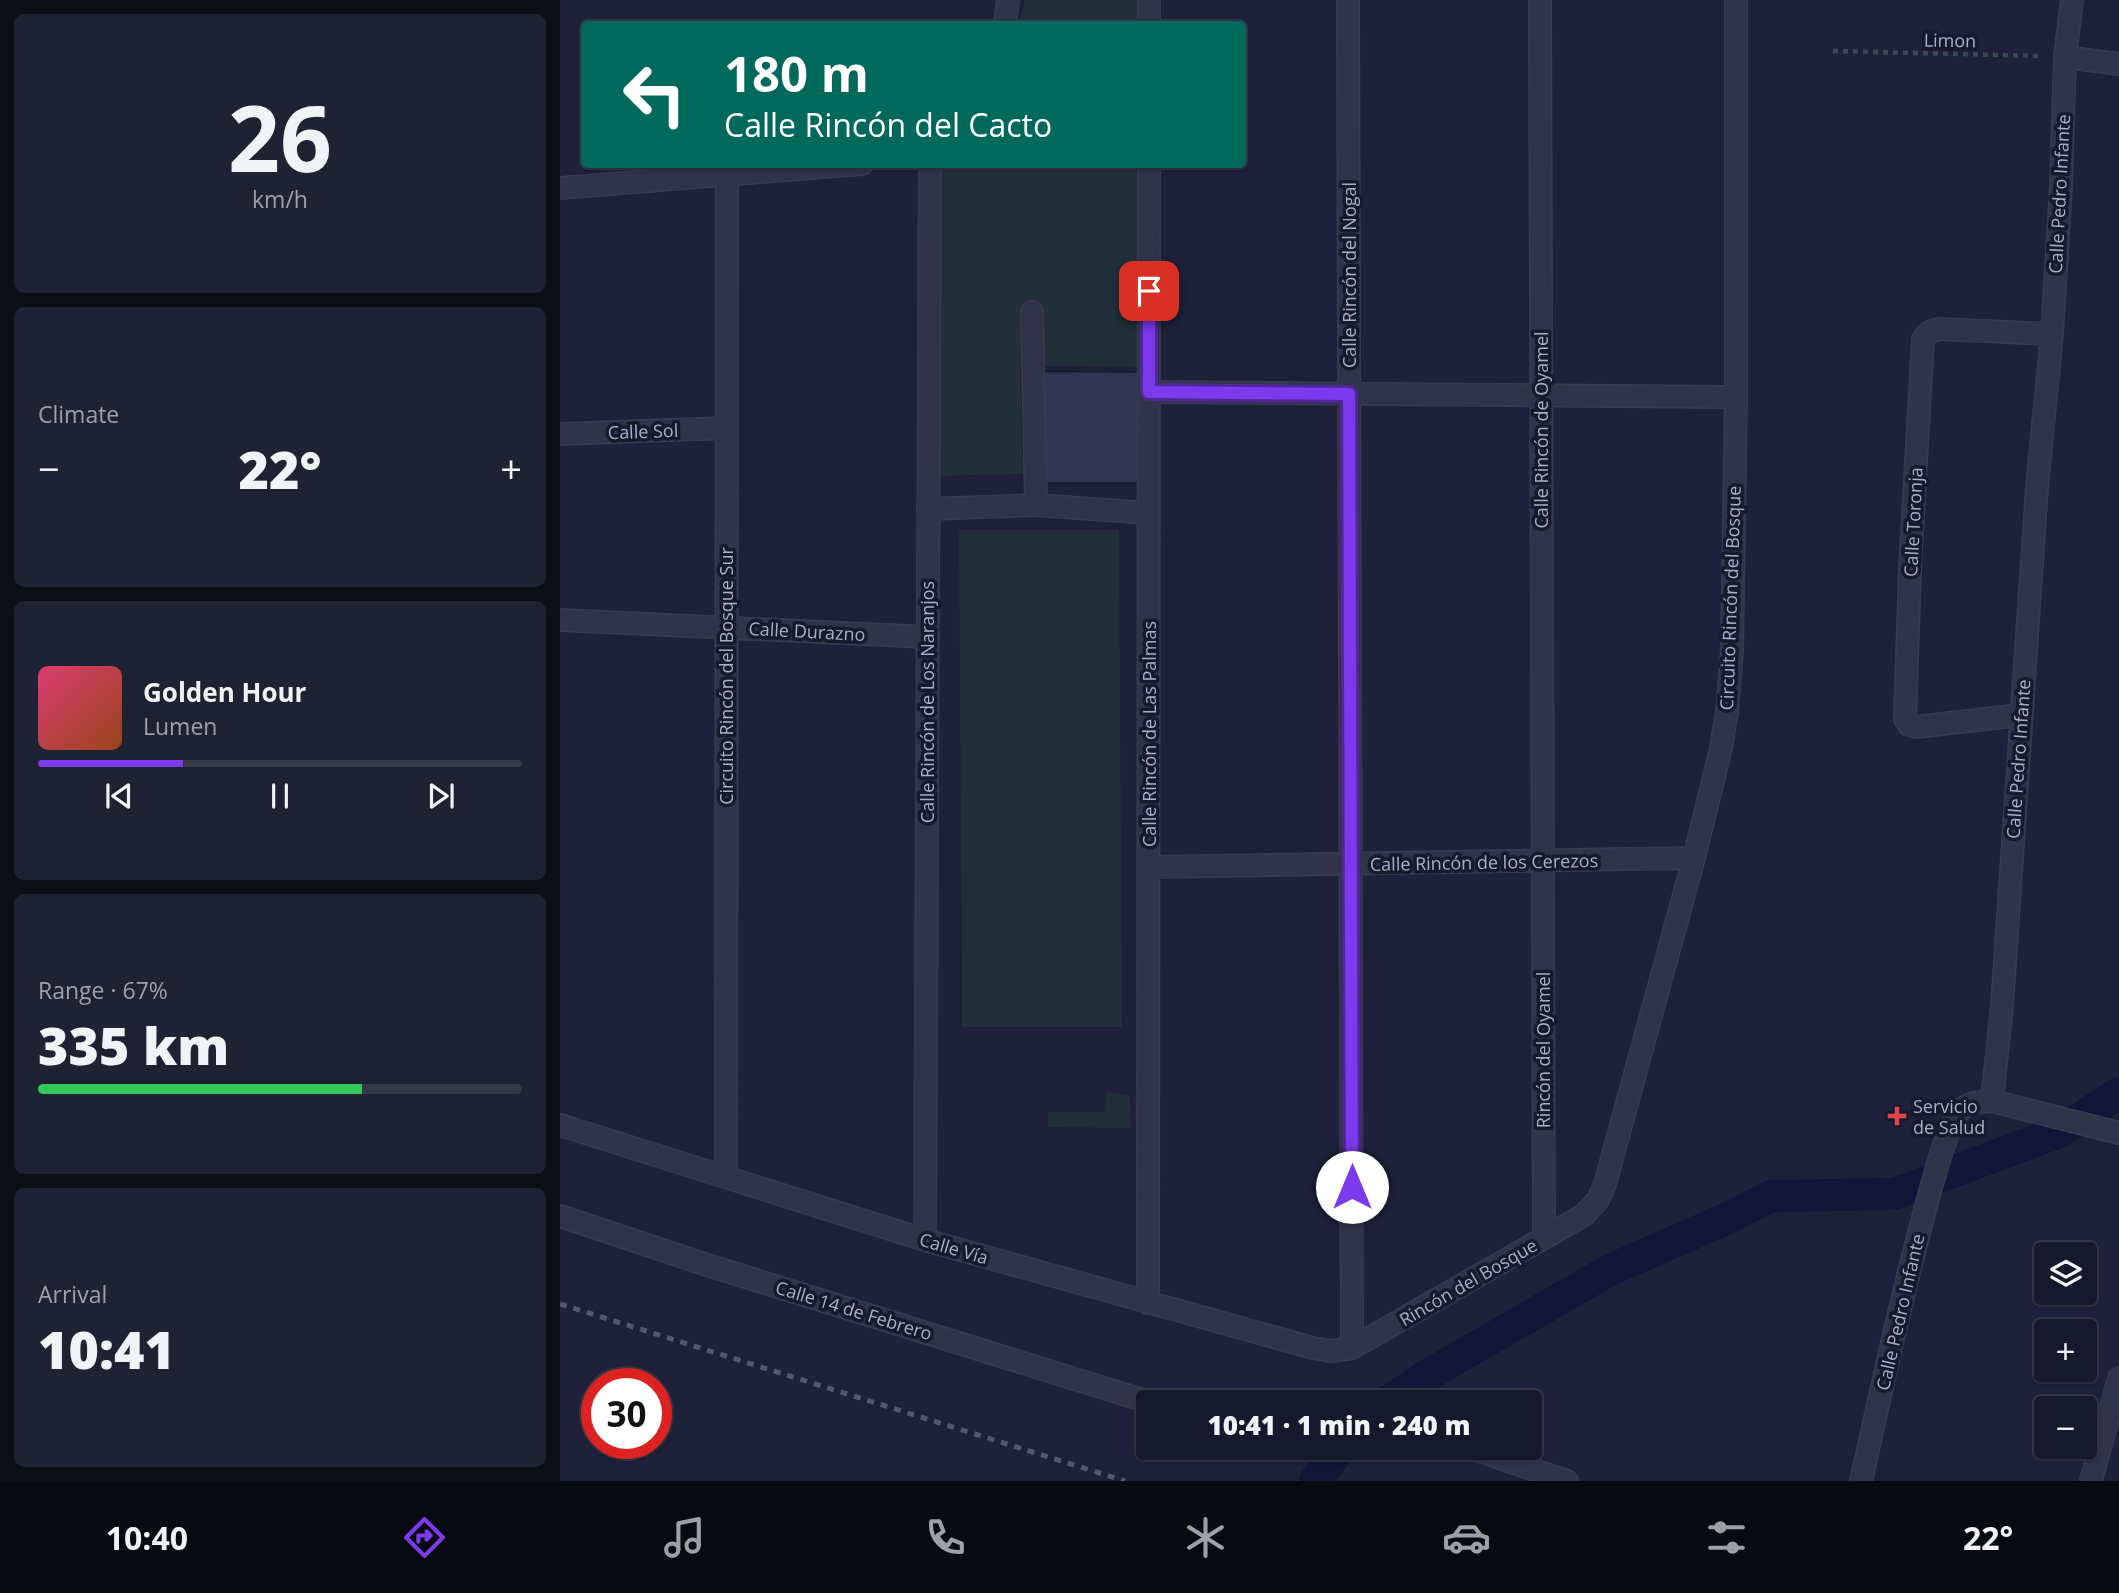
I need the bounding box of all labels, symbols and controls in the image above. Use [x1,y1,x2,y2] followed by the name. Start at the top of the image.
[1924,28,1976,52] street label: Limon
[724,40,869,106] text: 180 m
[609,49,700,140] icon: left
[228,75,332,199] text: 26
[724,103,1052,146] text: Calle Rincón del Cacto
[2043,114,2075,274] street label: Calle Pedro Infante
[1337,182,1361,368] street label: Calle Rincón del Nogal
[252,183,308,215] text: km/h
[1119,261,1179,321] pin
[1130,272,1168,310] icon: arrive
[1529,331,1553,529] street label: Calle Rincón de Oyamel
[38,398,119,430] text: Climate
[607,418,679,444] street label: Calle Sol
[239,433,321,504] text: 22°
[38,442,60,494] text: −
[500,442,522,494] text: +
[1898,467,1928,577] street label: Calle Toronja
[1714,485,1746,711] street label: Circuito Rincón del Bosque
[714,547,738,805] street label: Circuito Rincón del Bosque Sur
[915,581,939,823] street label: Calle Rincón de Los Naranjos
[748,616,866,646] street label: Calle Durazno
[1137,621,1161,847] street label: Calle Rincón de Las Palmas
[143,674,306,710] text: Golden Hour
[2000,678,2036,840] street label: Calle Pedro Infante
[143,710,217,742] text: Lumen
[100,777,138,815] icon: previous
[261,777,299,815] icon: pause
[422,777,460,815] icon: next
[1370,848,1598,876] street label: Calle Rincón de los Cerezos
[1531,972,1555,1128] street label: Rincón del Oyamel
[38,974,168,1006] text: Range · 67%
[38,1009,229,1080] text: 335 km
[1913,1094,1985,1139] place label: Servicio de Salud
[1887,1106,1907,1126] marker: Servicio de Salud
[1315,1150,1389,1224] position arrow
[917,1227,991,1269] street label: Calle Vía
[1870,1231,1930,1393] street label: Calle Pedro Infante
[1395,1233,1541,1331] street label: Rincón del Bosque
[2034,1242,2097,1459] map controls
[2034,1242,2097,1305] button: layers
[773,1275,935,1345] street label: Calle 14 de Febrero
[38,1278,107,1310] text: Arrival
[38,1313,175,1384] text: 10:41
[2034,1319,2097,1382] button: +
[581,1368,672,1459] speed limit sign: 30
[2034,1396,2097,1459] button: −
[1208,1407,1470,1443] text: 10:41 · 1 min · 240 m
[400,1513,449,1562] icon: directions
[660,1513,709,1562] icon: music
[921,1513,970,1562] icon: phone
[1181,1513,1230,1562] icon: climate
[1442,1513,1491,1562] icon: car
[1702,1513,1751,1562] icon: filters
[106,1516,188,1559] text: 10:40
[1963,1516,2013,1559] text: 22°

